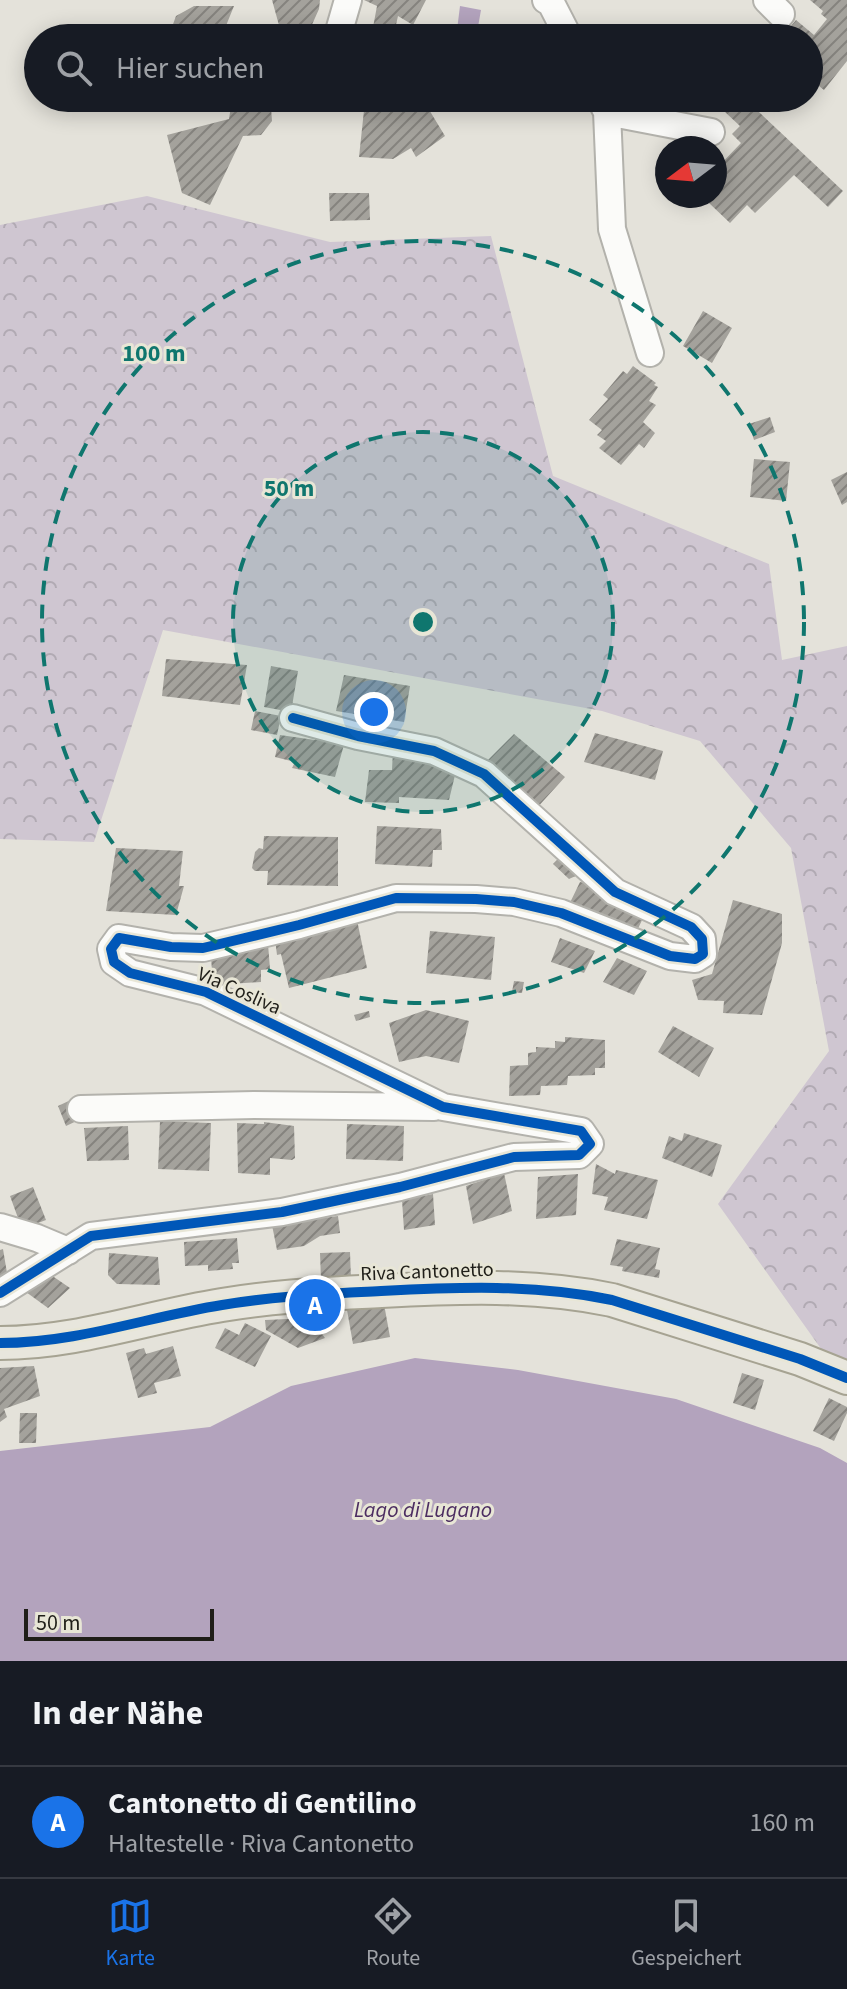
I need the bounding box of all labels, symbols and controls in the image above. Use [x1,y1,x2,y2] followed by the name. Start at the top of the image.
[24,24,823,112] search box
[52,46,96,90] icon: search
[116,47,264,90] text: Hier suchen
[655,136,727,208] north arrow
[122,336,186,371] text: 100 m
[264,471,314,506] text: 50 m
[409,608,437,636] centre of rings
[354,692,394,732] your location
[193,960,285,1022] street label: Via Cosliva
[360,1256,494,1288] street label: Riva Cantonetto
[289,1275,341,1335] pin: A
[354,1494,492,1526] water label: Lago di Lugano
[24,1605,214,1641] scale bar
[36,1607,81,1639] text: 50 m
[32,1689,203,1738] text: In der Nähe
[108,1782,417,1825] text: Cantonetto di Gentilino
[51,1804,65,1841] text: A
[749,1804,815,1841] text: 160 m
[108,1825,414,1862] text: Haltestelle · Riva Cantonetto
[106,1894,155,1974] tab: Karte
[366,1894,420,1974] tab: Route
[631,1894,742,1974] tab: Gespeichert

